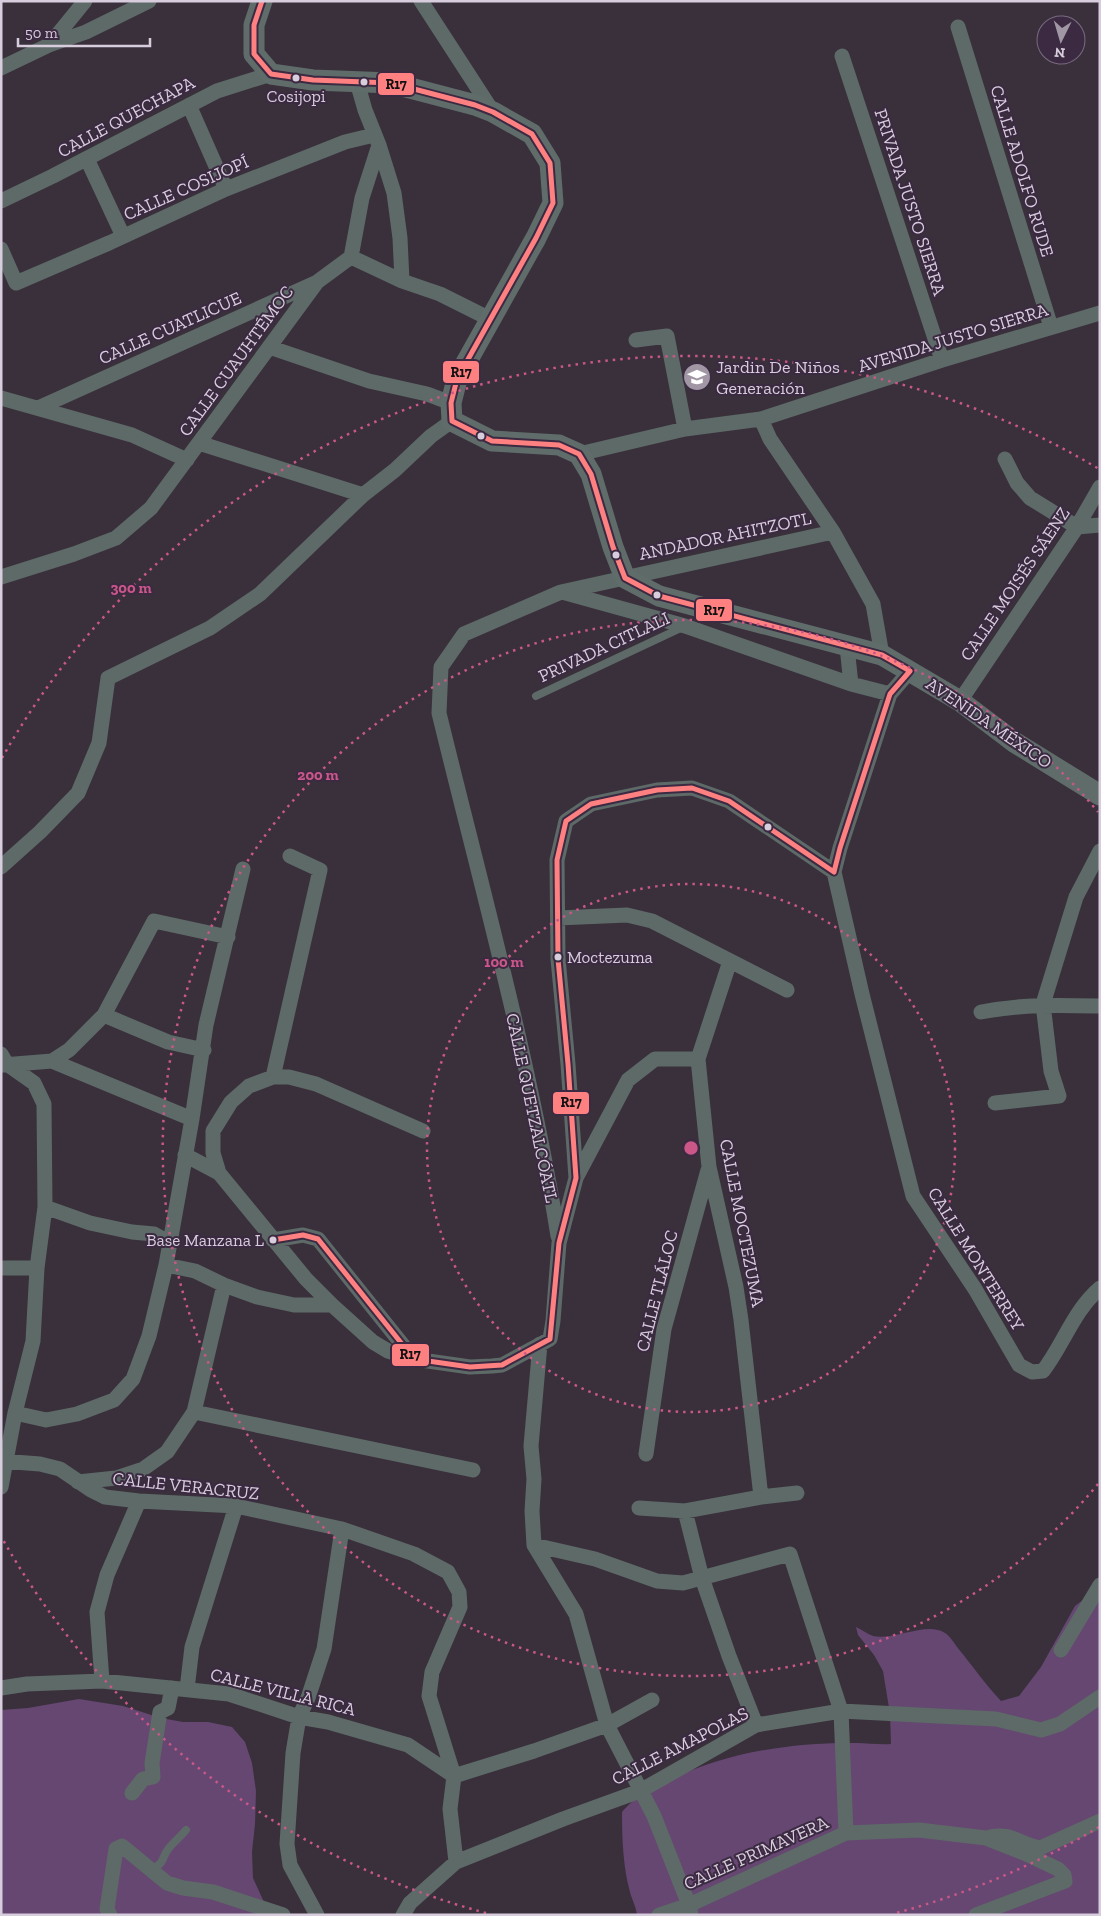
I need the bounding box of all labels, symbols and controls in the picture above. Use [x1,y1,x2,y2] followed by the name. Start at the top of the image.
[18,15,150,47] scale bar
[1036,15,1086,65] north arrow
[25,24,58,42] text: 50 m
[1054,43,1066,61] text: N
[54,71,199,162] street label: CALLE QUECHAPA
[377,72,415,96] line badge: R17
[291,73,301,83] marker: Cosijopi
[385,76,407,93] text: R17
[359,77,369,87] unlabelled marker
[985,83,1059,259] street label: CALLE ADOLFO RUDE
[266,86,326,107] place label: Cosijopi
[869,106,951,298] street label: PRIVADA JUSTO SIERRA
[120,150,252,225] street label: CALLE COSIJOPÍ
[174,281,298,441] street label: CALLE CUAUHTÉMOC
[95,287,245,369] street label: CALLE CUATLICUE
[855,298,1051,377] street label: AVENIDA JUSTO SIERRA
[716,356,840,399] place label: Jardin De Niños Generación
[442,360,480,384] line badge: R17
[682,362,712,392] school or university icon: Jardin De Niños Generación
[450,364,472,381] text: R17
[476,431,486,441] unlabelled marker
[955,503,1075,665] street label: CALLE MOISÉS SÁENZ
[637,507,813,565] street label: ANDADOR AHITZOTL
[611,550,621,560] unlabelled marker
[110,579,152,597] text: 300 m
[652,590,662,600] unlabelled marker
[695,598,733,622] line badge: R17
[703,602,725,619] text: R17
[535,607,673,687] street label: PRIVADA CITLALI
[922,673,1056,773] street label: AVENIDA MÉXICO
[297,766,339,784] text: 200 m
[763,822,773,832] unlabelled marker
[567,947,653,967] place label: Moctezuma
[553,952,563,962] marker: Moctezuma
[484,953,524,971] text: 100 m
[501,1011,563,1205] street label: CALLE QUETZALCÓATL
[552,1091,590,1115] line badge: R17
[560,1094,582,1111] text: R17
[715,1137,769,1309] street label: CALLE MOCTEZUMA
[682,1139,700,1157] centre of rings
[923,1183,1029,1335] street label: CALLE MONTERREY
[631,1228,683,1354] street label: CALLE TLÁLOC
[146,1230,265,1250] place label: Base Manzana L
[268,1235,278,1245] marker: Base Manzana L
[391,1343,430,1367] line badge: R17
[399,1346,421,1363] text: R17
[112,1467,260,1505] street label: CALLE VERACRUZ
[208,1663,358,1721] street label: CALLE VILLA RICA
[608,1702,752,1790] street label: CALLE AMAPOLAS
[680,1811,832,1895] street label: CALLE PRIMAVERA

